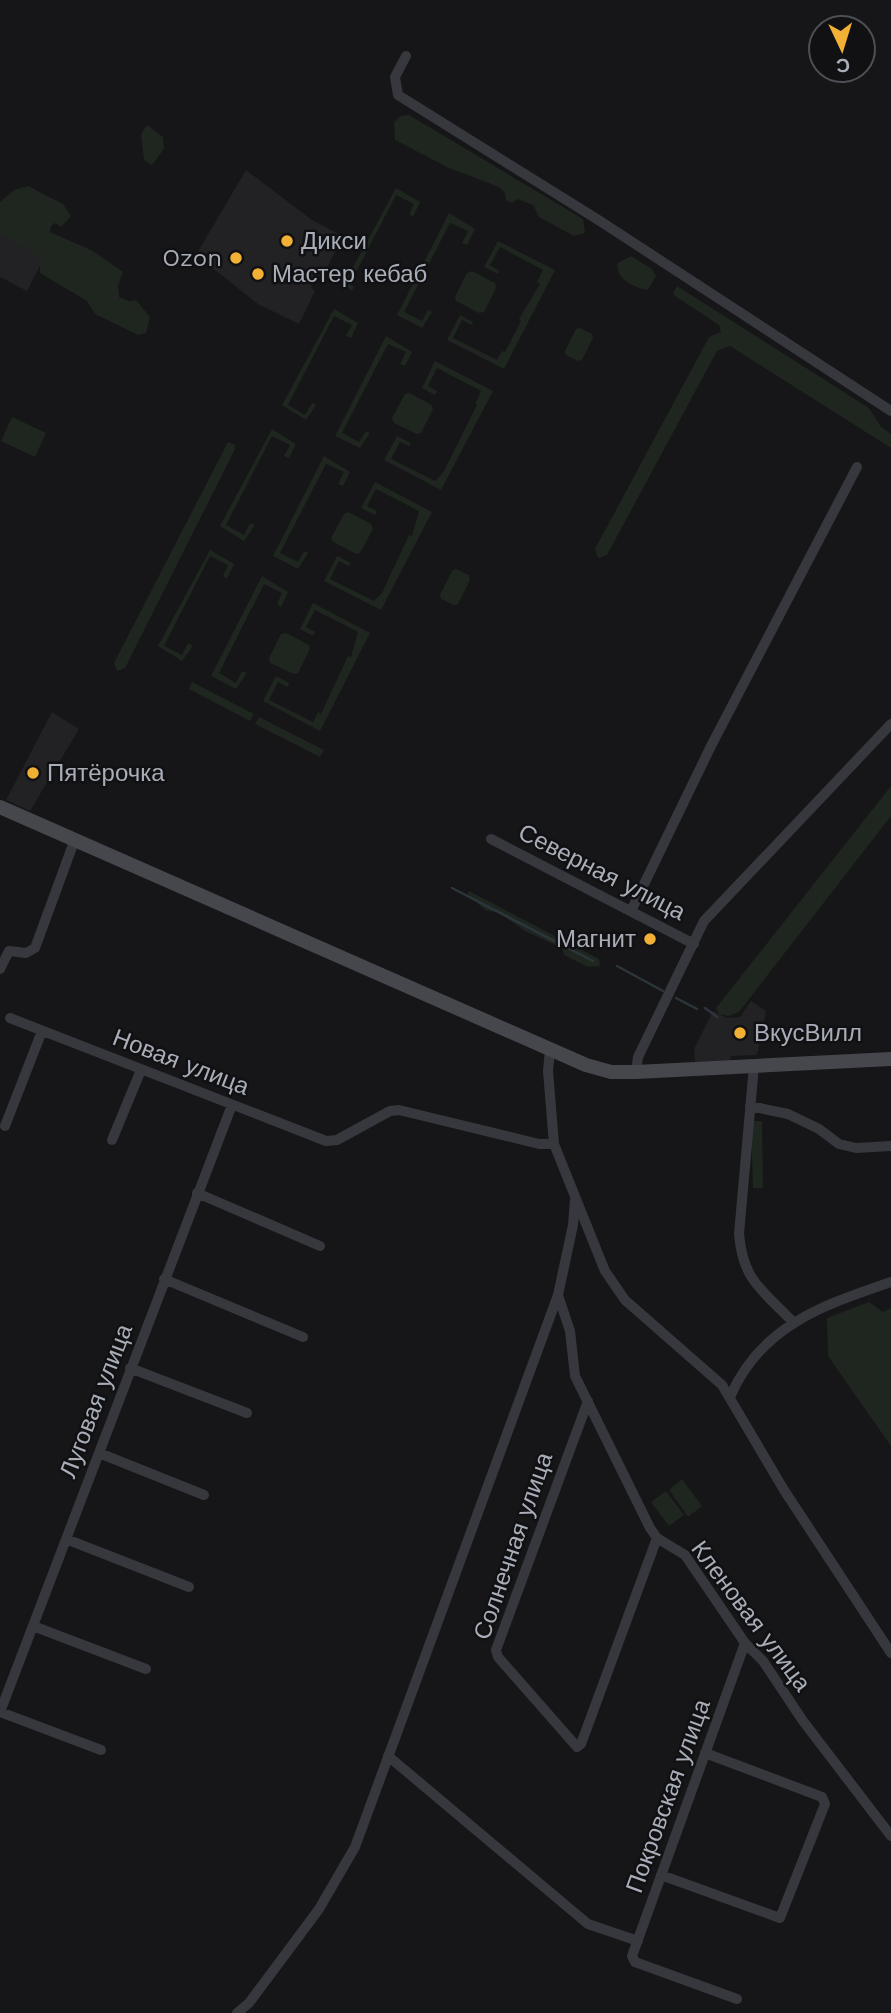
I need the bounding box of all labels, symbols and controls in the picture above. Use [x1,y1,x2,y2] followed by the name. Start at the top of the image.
[807,14,877,84] north arrow
[835,54,851,77] text: С
[301,227,367,255] place label: Дикси
[279,233,295,249] marker: Дикси
[162,244,222,272] place label: Ozon
[228,250,244,266] marker: Ozon
[272,260,427,288] place label: Мастер кебаб
[250,266,266,282] marker: Мастер кебаб
[47,759,165,787] place label: Пятёрочка
[25,765,41,781] marker: Пятёрочка
[514,818,691,926] street label: Северная улица
[556,925,636,953] place label: Магнит
[642,931,658,947] marker: Магнит
[754,1019,862,1047] place label: ВкусВилл
[109,1023,254,1101] street label: Новая улица
[732,1025,748,1041] marker: ВкусВилл
[54,1319,138,1482] street label: Луговая улица
[468,1448,558,1643] street label: Солнечная улица
[685,1535,817,1697] street label: Кленовая улица
[620,1695,716,1897] street label: Покровская улица

